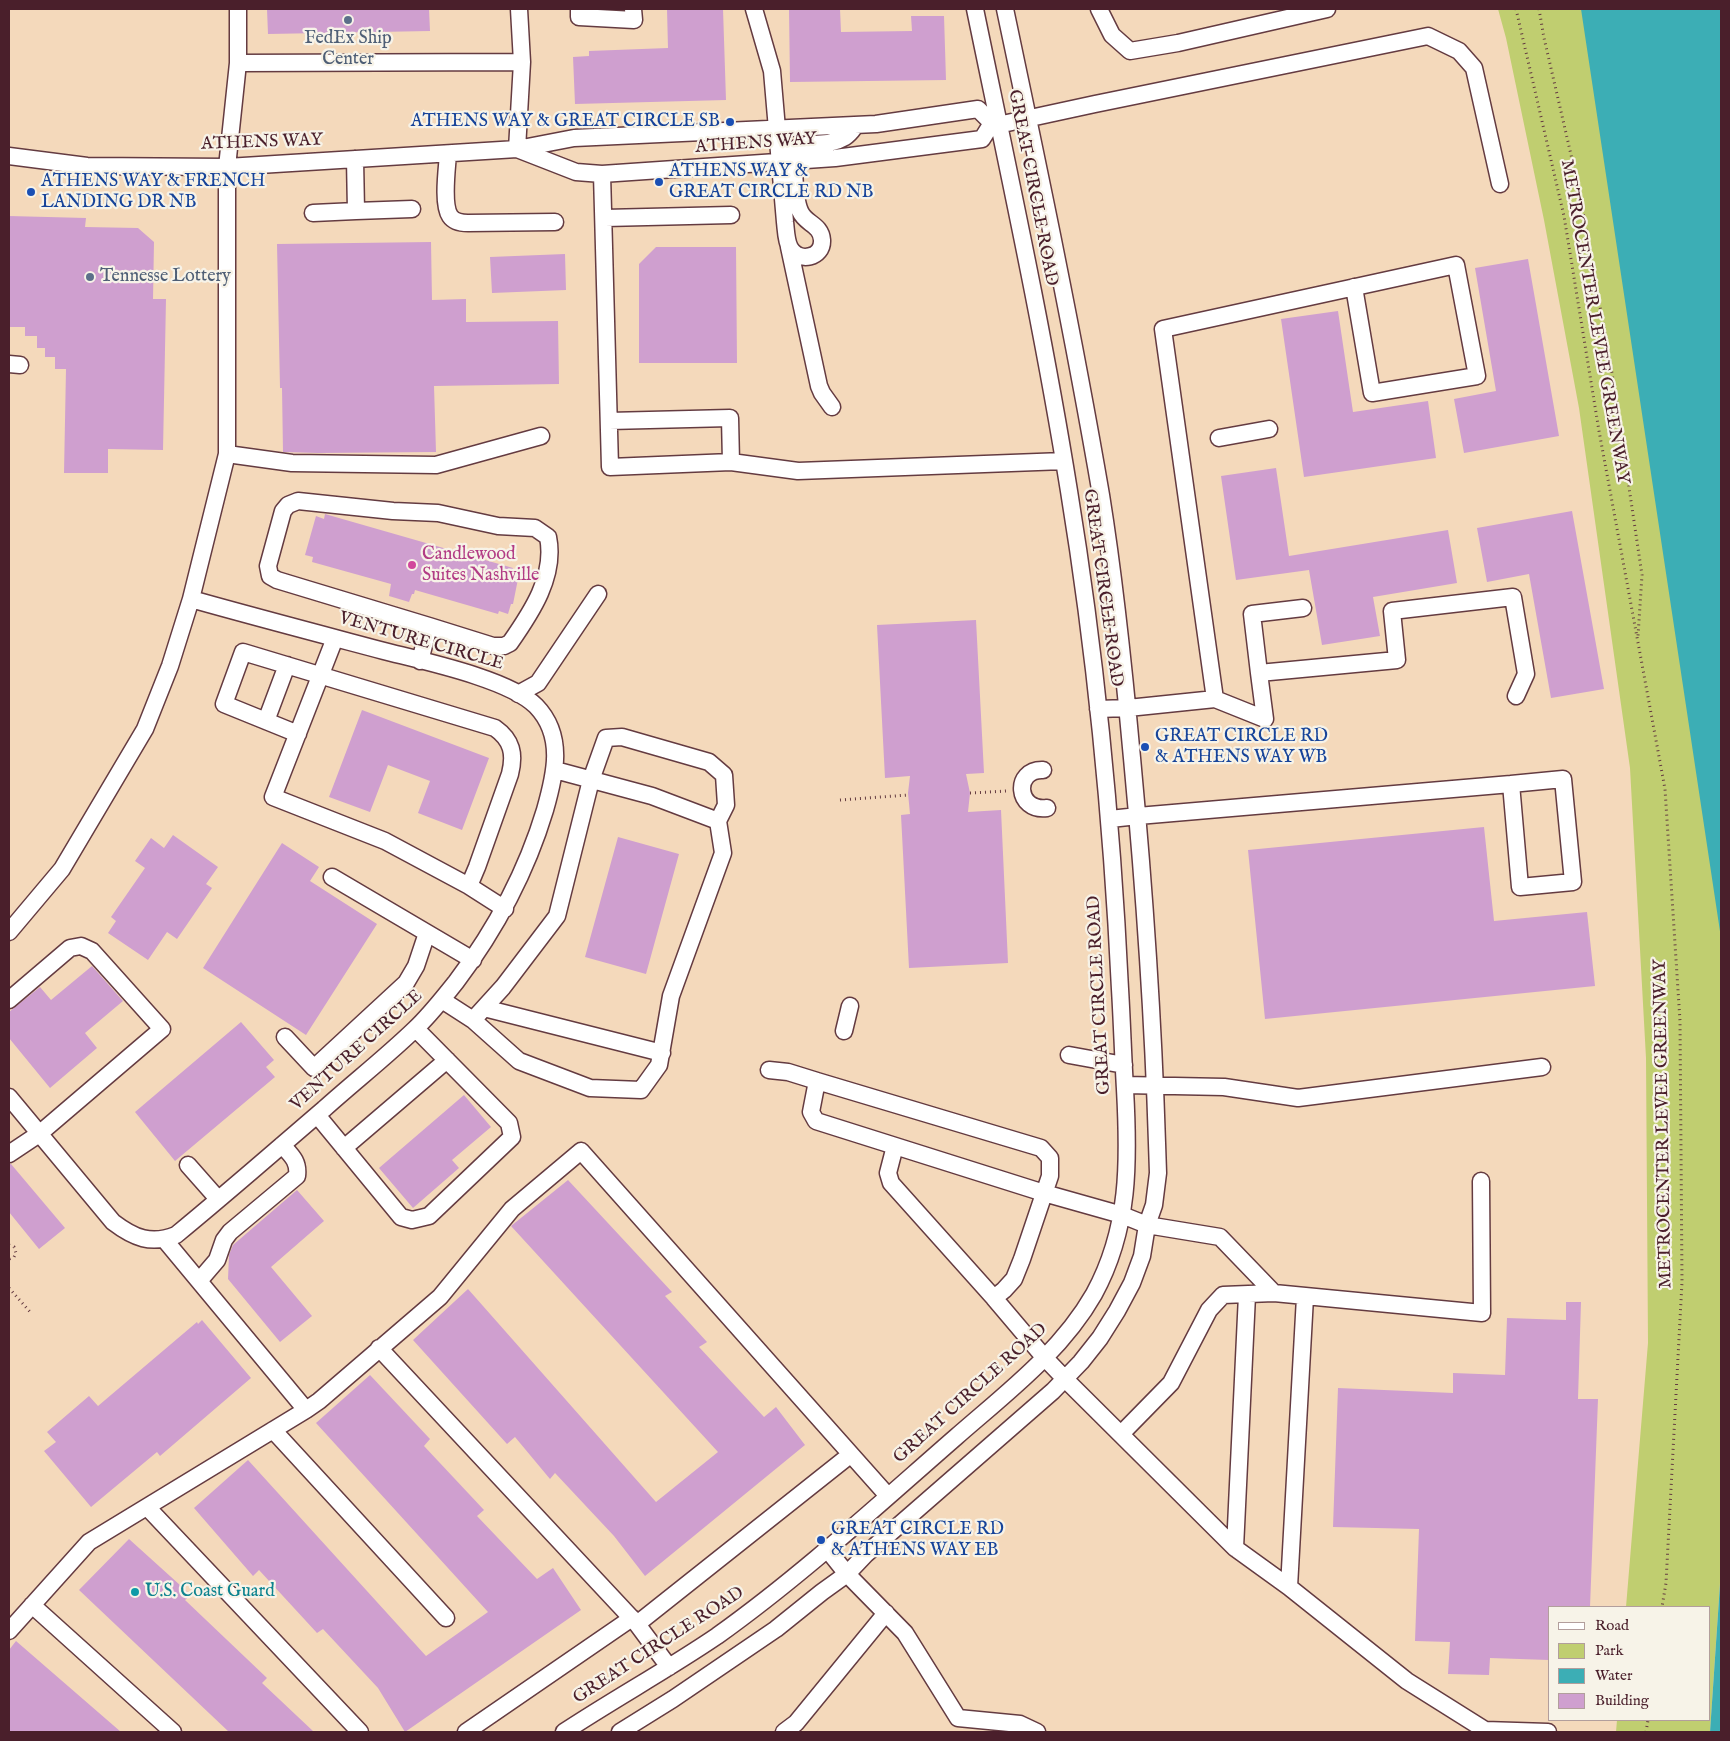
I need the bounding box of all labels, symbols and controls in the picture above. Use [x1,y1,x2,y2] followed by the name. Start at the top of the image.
[342,14,354,26] marker: FedEx Ship Center
[304,28,392,70] place label: FedEx Ship Center
[1002,88,1062,288] street label: GREAT CIRCLE ROAD
[411,111,720,133] place label: ATHENS WAY & GREAT CIRCLE SB
[724,116,736,128] marker: ATHENS WAY & GREAT CIRCLE SB
[695,129,817,159] street label: ATHENS WAY
[201,130,323,156] street label: ATHENS WAY
[1555,158,1633,486] street label: METROCENTER LEVEE GREENWAY
[669,161,873,203] place label: ATHENS WAY & GREAT CIRCLE RD NB
[41,171,265,213] place label: ATHENS WAY & FRENCH LANDING DR NB
[653,176,665,188] marker: ATHENS WAY & GREAT CIRCLE RD NB
[25,186,37,198] marker: ATHENS WAY & FRENCH LANDING DR NB
[100,266,231,288] place label: Tennesse Lottery
[84,271,96,283] marker: Tennesse Lottery
[1077,488,1127,688] street label: GREAT CIRCLE ROAD
[422,544,539,586] place label: Candlewood Suites Nashville
[406,559,418,571] marker: Candlewood Suites Nashville
[336,608,506,676] street label: VENTURE CIRCLE
[1155,726,1328,769] place label: GREAT CIRCLE RD & ATHENS WAY WB
[1139,741,1151,753] marker: GREAT CIRCLE RD & ATHENS WAY WB
[1084,895,1116,1095] street label: GREAT CIRCLE ROAD
[1650,959,1678,1289] street label: METROCENTER LEVEE GREENWAY
[286,986,428,1116] street label: VENTURE CIRCLE
[890,1319,1052,1469] street label: GREAT CIRCLE ROAD
[831,1519,1004,1562] place label: GREAT CIRCLE RD & ATHENS WAY EB
[815,1534,827,1546] marker: GREAT CIRCLE RD & ATHENS WAY EB
[145,1581,275,1603] place label: U.S. Coast Guard
[569,1583,749,1709] street label: GREAT CIRCLE ROAD
[129,1586,141,1598] marker: U.S. Coast Guard
[1548,1606,1710,1721] legend
[1595,1616,1629,1635] text: Road
[1595,1641,1624,1660] text: Park
[1595,1666,1632,1685] text: Water
[1595,1691,1649,1710] text: Building

